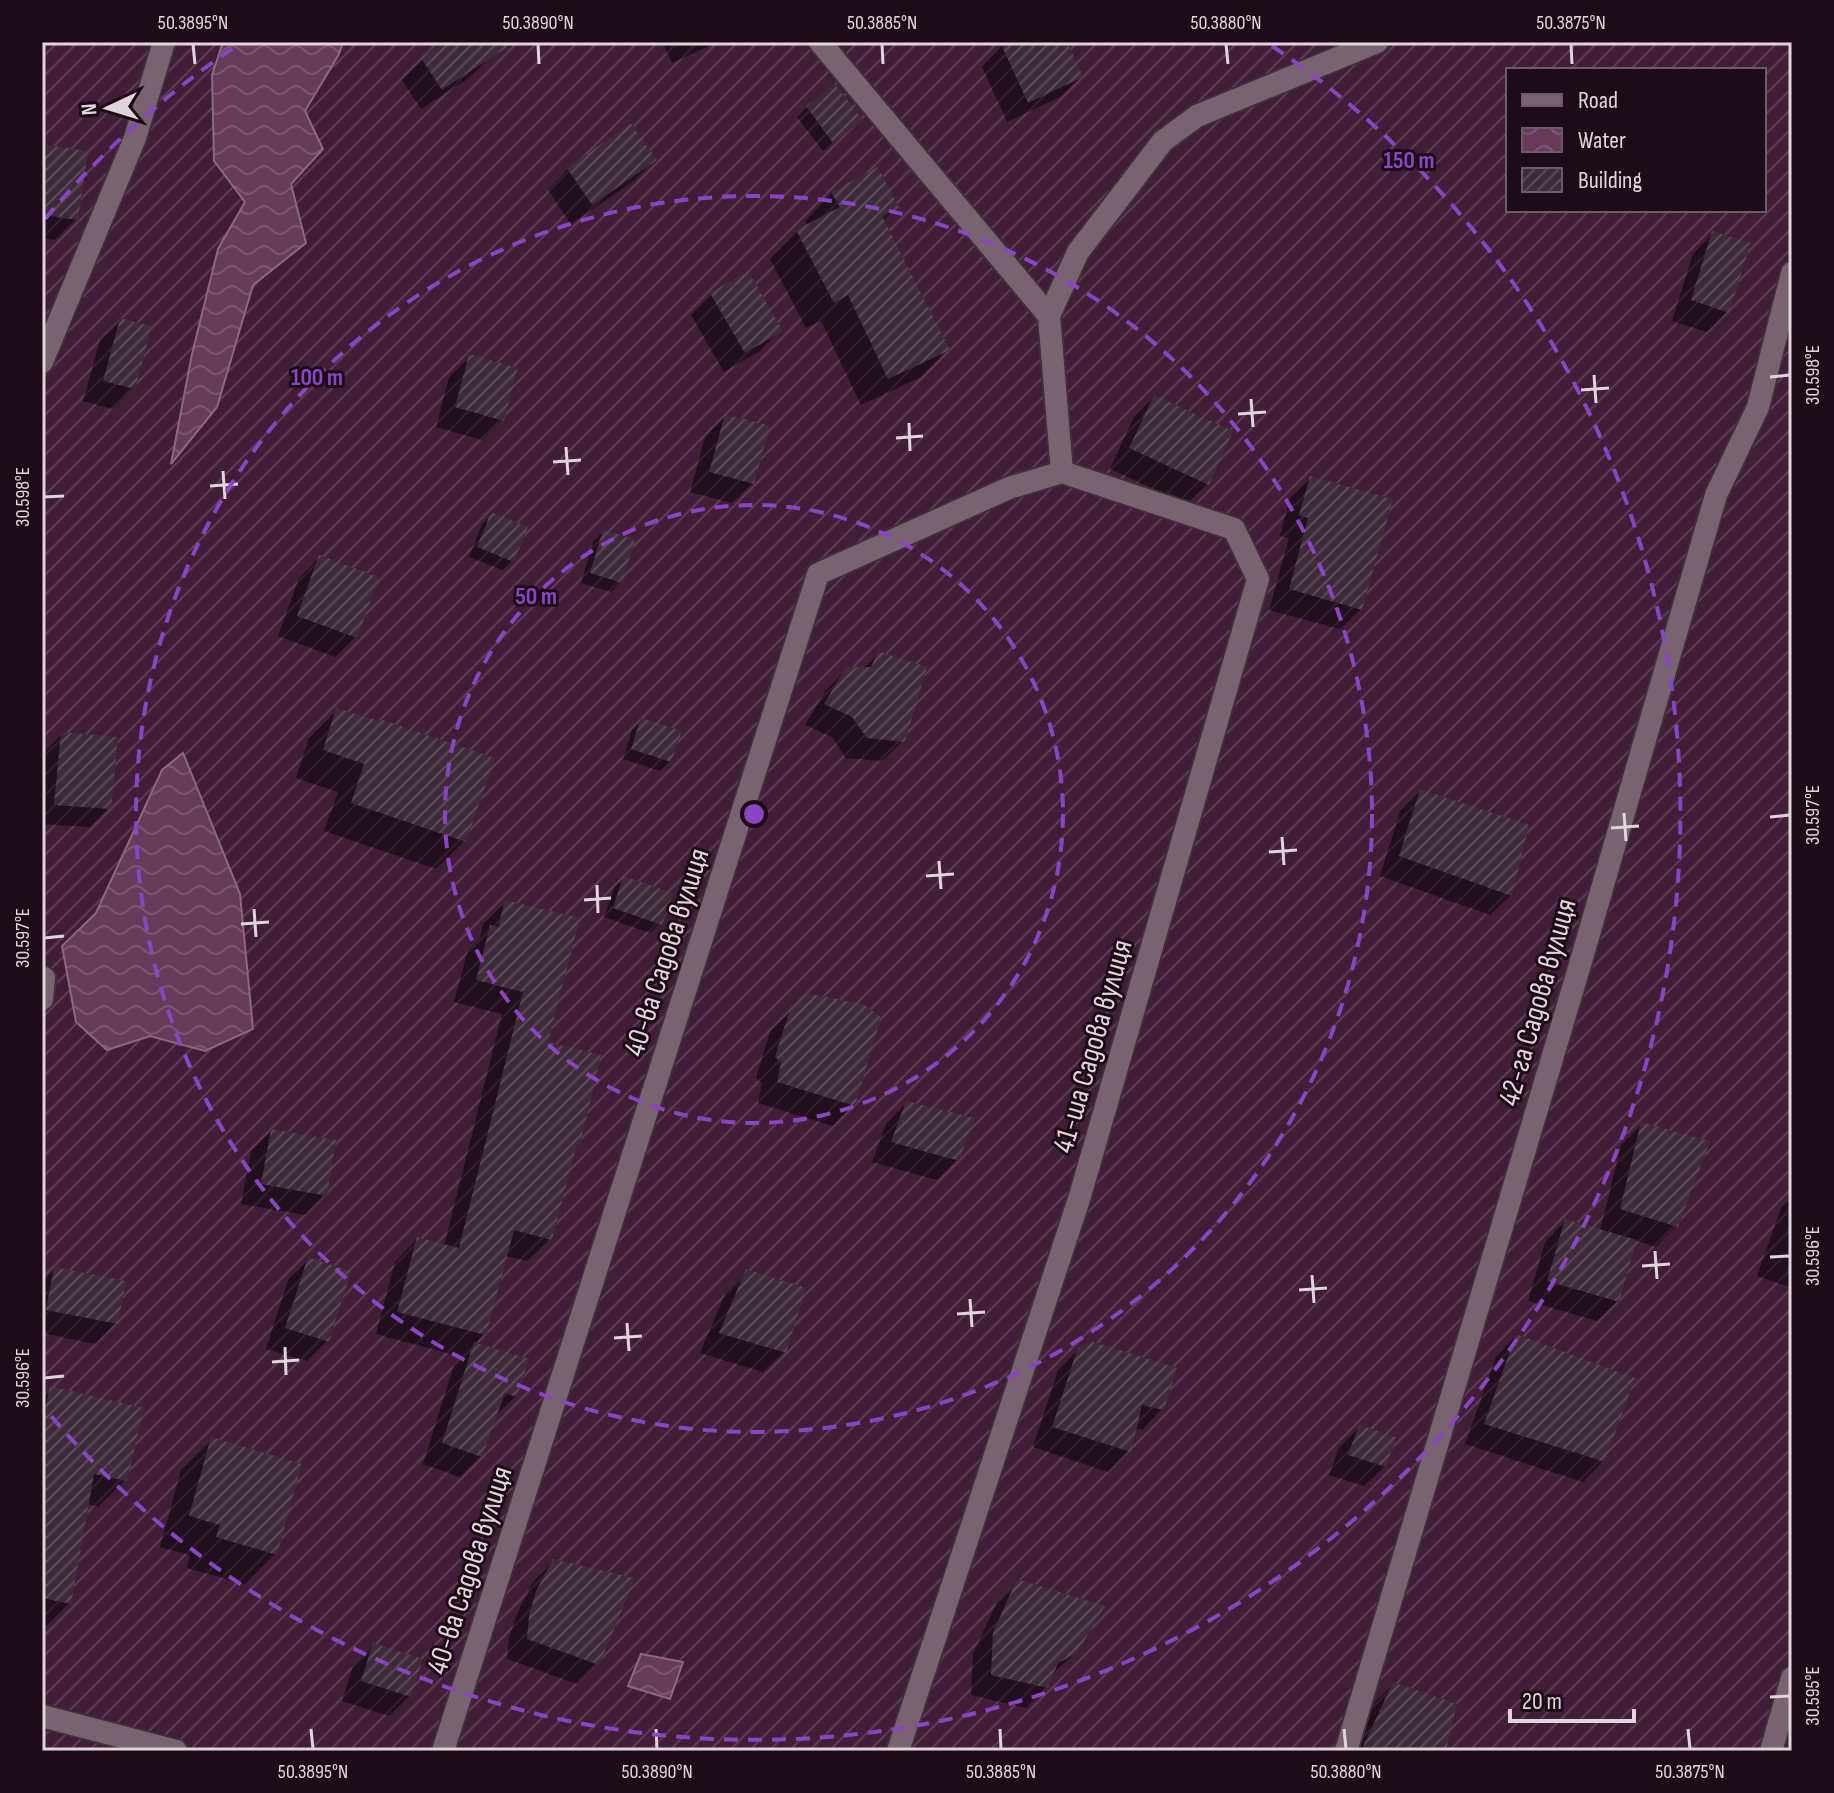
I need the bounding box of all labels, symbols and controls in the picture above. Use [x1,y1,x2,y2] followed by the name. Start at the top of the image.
[158,11,228,35] text: 50.3895°N
[502,11,574,35] text: 50.3890°N
[847,11,917,35] text: 50.3885°N
[1190,11,1262,35] text: 50.3880°N
[1536,11,1606,35] text: 50.3875°N
[68,68,148,148] north arrow
[1506,68,1766,212] legend
[1578,86,1618,115] text: Road
[76,102,103,116] text: N
[1578,126,1626,155] text: Water
[1383,146,1435,175] text: 150 m
[1578,166,1642,195] text: Building
[1801,345,1825,405] text: 30.598°E
[291,363,343,392] text: 100 m
[11,467,35,527] text: 30.598°E
[515,582,557,611] text: 50 m
[1801,785,1825,845] text: 30.597°E
[740,800,768,828] centre of rings
[616,844,717,1061] street label: 40-ва Садова вулиця
[1491,894,1585,1110] street label: 42-га Садова вулиця
[11,908,35,968] text: 30.597°E
[1045,936,1141,1157] street label: 41-ша Садова вулиця
[1801,1226,1825,1286] text: 30.596°E
[11,1348,35,1408] text: 30.596°E
[419,1462,520,1679] street label: 40-ва Садова вулиця
[1801,1666,1825,1726] text: 30.595°E
[1510,1673,1634,1723] scale bar
[1522,1687,1562,1716] text: 20 m
[278,1760,348,1784] text: 50.3895°N
[621,1760,693,1784] text: 50.3890°N
[966,1760,1036,1784] text: 50.3885°N
[1310,1760,1382,1784] text: 50.3880°N
[1655,1760,1725,1784] text: 50.3875°N

